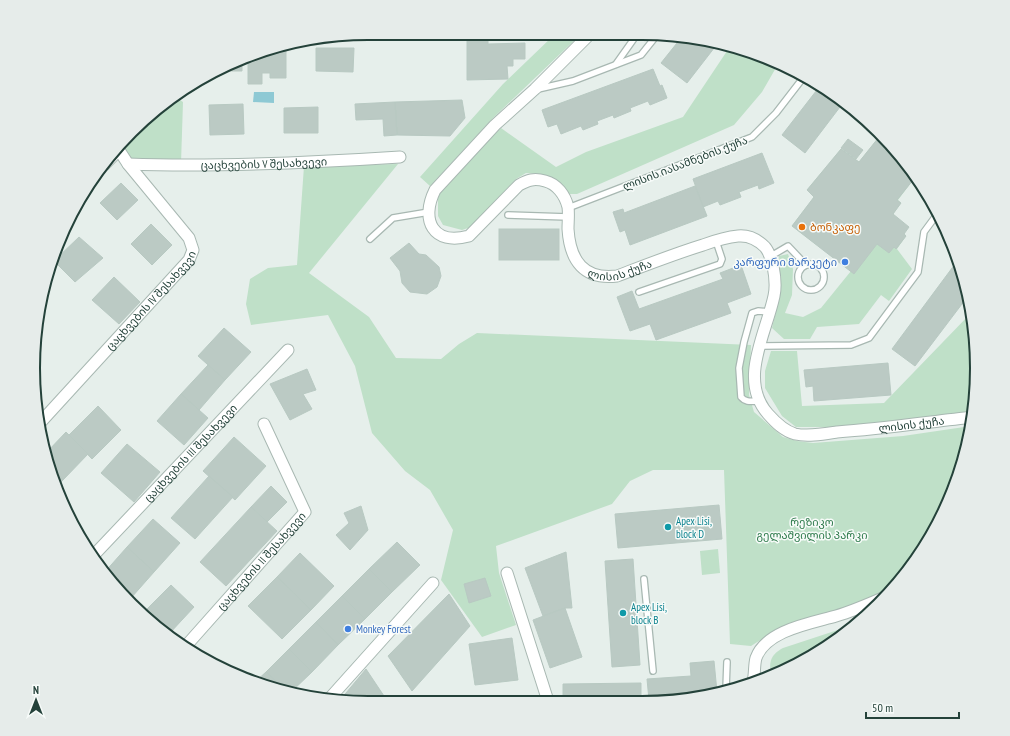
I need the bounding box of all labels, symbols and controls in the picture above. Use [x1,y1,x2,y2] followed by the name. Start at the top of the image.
[621,133,749,193] street label: ლისის იასამნების ქუჩა
[201,154,327,172] street label: ცაცხვების V შესახვევი
[810,220,860,234] place label: ბონკაფე
[797,222,807,232] marker: ბონკაფე
[103,249,199,353] street label: ცაცხვების IV შესახვევი
[733,255,837,269] place label: კარფური მარკეტი
[586,256,654,284] street label: ლისის ქუჩა
[840,257,850,267] marker: კარფური მარკეტი
[141,401,240,505] street label: ცაცხვების III შესახვევი
[878,413,945,435] street label: ლისის ქუჩა
[214,509,309,613] street label: ცაცხვების II შესახვევი
[676,514,712,541] place label: Apex Lisi, block D
[756,515,868,542] park label: რეზიკო გელაშვილის პარკი
[663,522,673,532] marker: Apex Lisi, block D
[631,600,667,627] place label: Apex Lisi, block B
[618,608,628,618] marker: Apex Lisi, block B
[356,622,411,636] place label: Monkey Forest
[343,624,353,634] marker: Monkey Forest
[16,680,56,720] north arrow
[33,683,39,697] text: N
[866,694,959,720] scale bar
[872,700,893,715] text: 50 m

